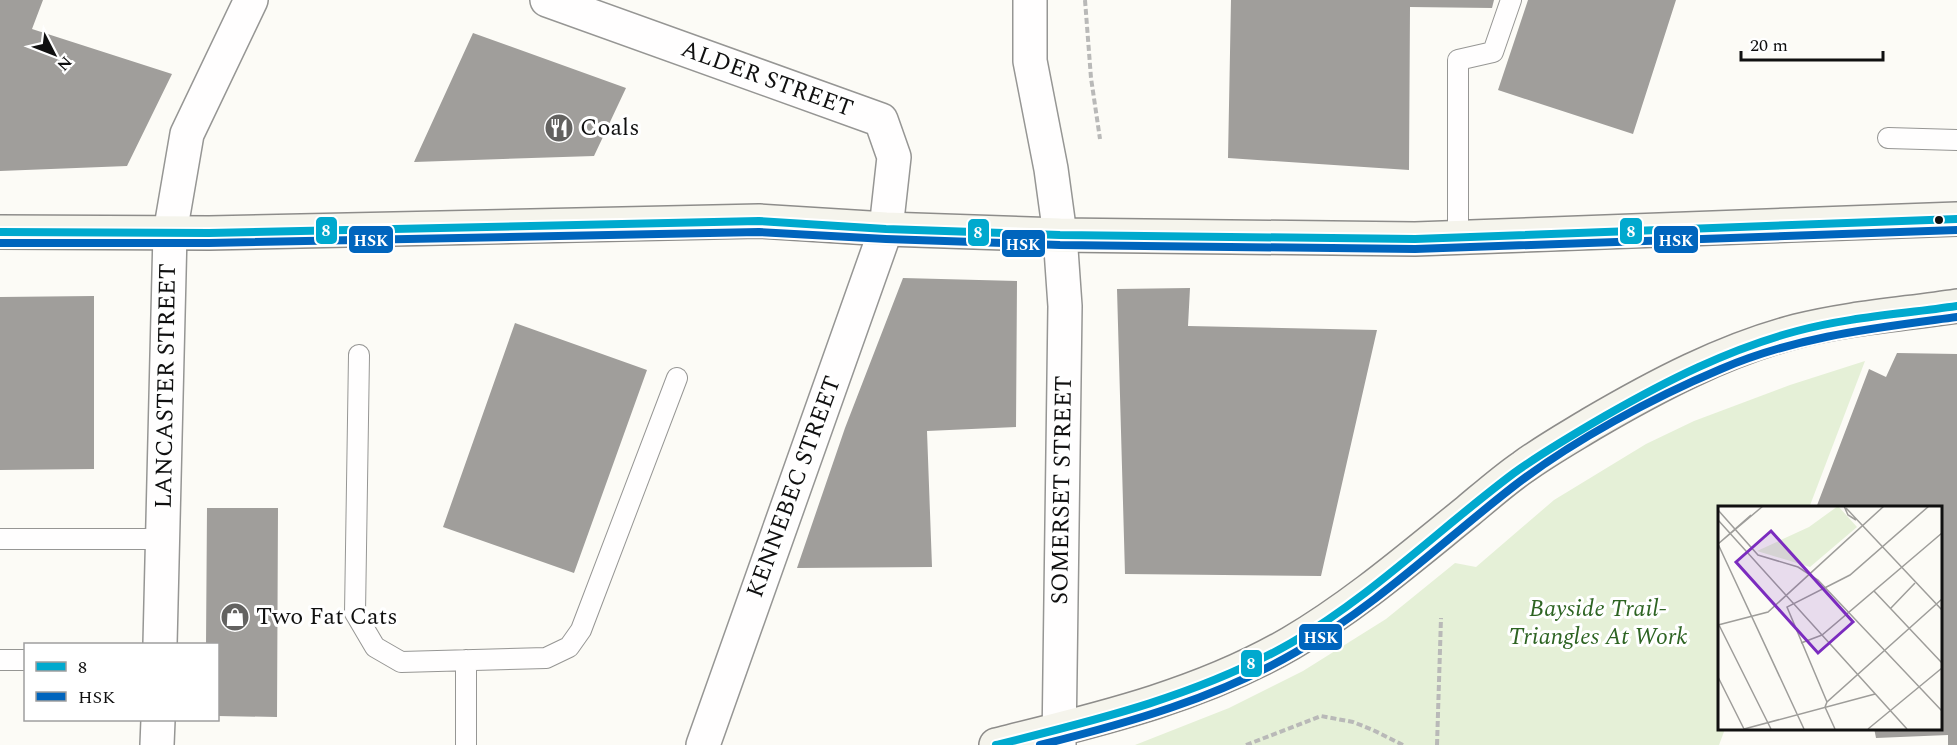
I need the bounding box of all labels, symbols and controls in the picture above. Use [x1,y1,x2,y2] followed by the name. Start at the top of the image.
[24,24,84,84] north arrow
[1741,24,1884,62] scale bar
[676,31,858,127] street label: ALDER STREET
[1750,32,1788,59] text: 20 m
[51,50,78,76] text: N
[580,110,640,146] place label: Coals
[543,112,575,144] restaurant icon: Coals
[1933,214,1945,226] unlabelled marker
[315,216,338,245] line badge: 8
[1619,217,1643,245] line badge: 8
[967,218,990,247] line badge: 8
[322,219,331,243] text: 8
[1627,220,1636,244] text: 8
[974,221,983,245] text: 8
[348,225,394,254] line badge: HSK
[1653,225,1699,254] line badge: HSK
[354,229,389,253] text: HSK
[1001,229,1046,258] line badge: HSK
[1659,229,1694,253] text: HSK
[1006,233,1041,257] text: HSK
[146,263,186,509] street label: LANCASTER STREET
[737,371,851,603] street label: KENNEBEC STREET
[1042,375,1082,605] street label: SOMERSET STREET
[1718,506,1942,730] inset map
[1508,591,1688,655] park label: Bayside Trail- Triangles At Work
[256,599,398,635] place label: Two Fat Cats
[219,601,251,633] shop icon: Two Fat Cats
[1298,623,1343,651] line badge: HSK
[1304,626,1339,650] text: HSK
[24,643,219,721] legend
[1240,649,1263,678] line badge: 8
[1247,652,1256,676] text: 8
[78,654,87,681] text: 8
[78,684,115,711] text: HSK

